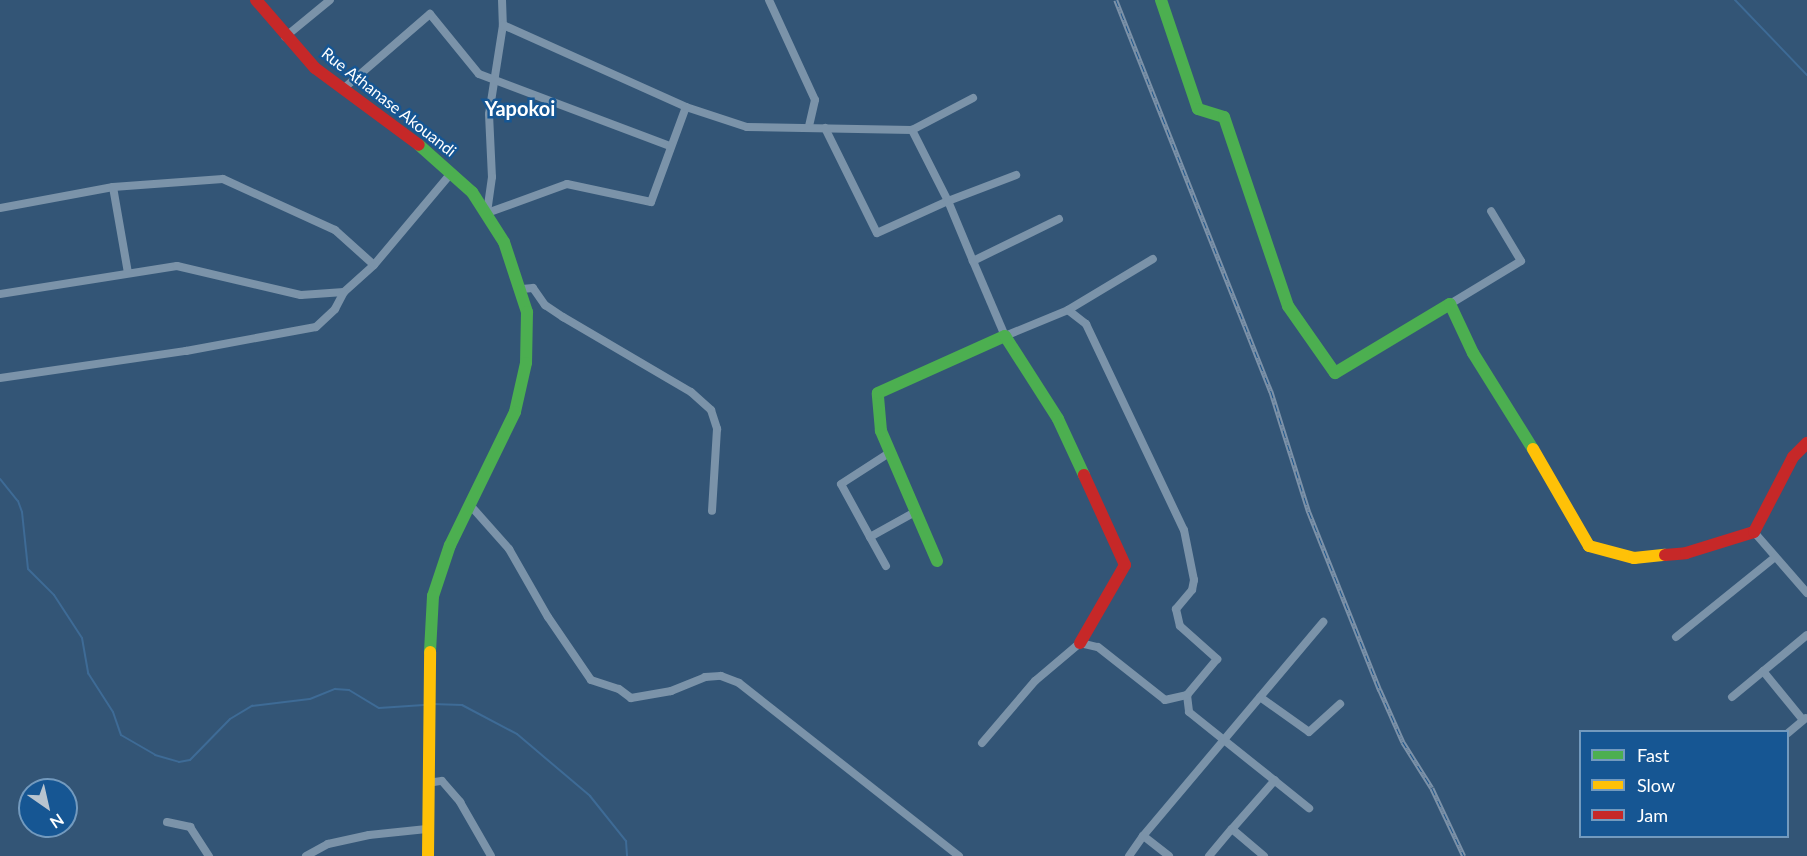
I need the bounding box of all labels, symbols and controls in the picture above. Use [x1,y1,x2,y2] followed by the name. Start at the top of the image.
[317,43,461,161] street label: Rue Athanase Akouandi
[485,96,555,120] district label: Yapokoi
[1579,730,1789,838] legend
[1637,744,1669,766] text: Fast
[1637,774,1675,796] text: Slow
[18,778,78,838] north arrow
[1637,804,1668,826] text: Jam
[47,810,68,833] text: N

